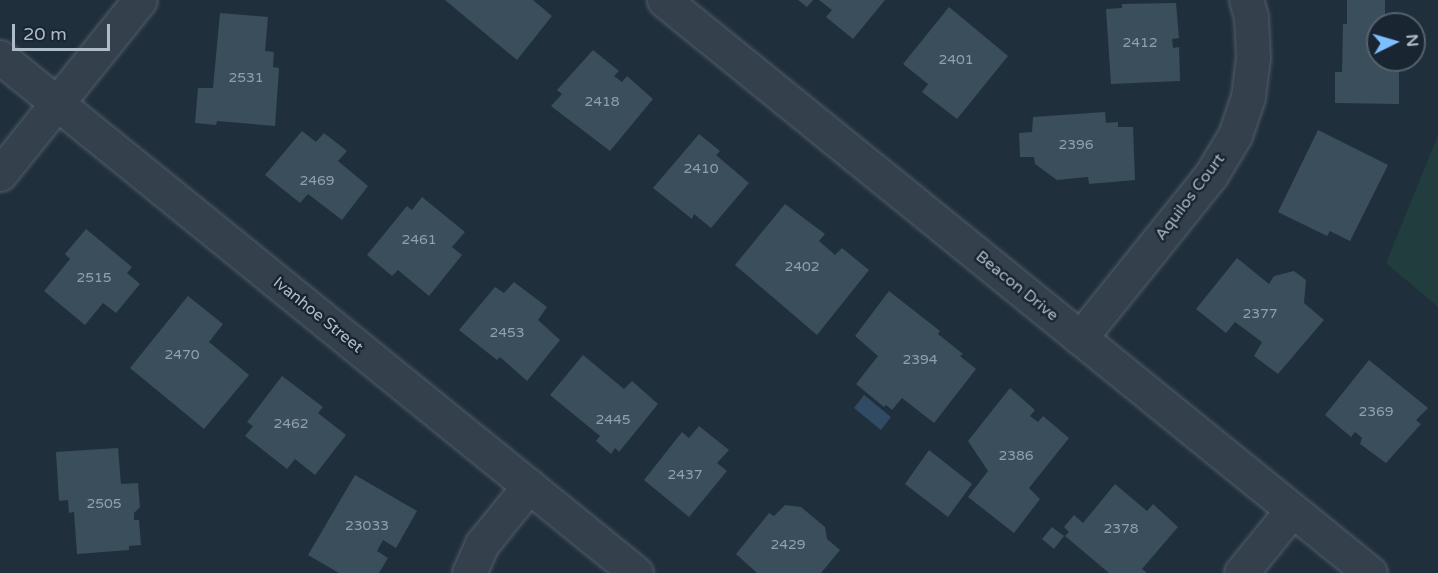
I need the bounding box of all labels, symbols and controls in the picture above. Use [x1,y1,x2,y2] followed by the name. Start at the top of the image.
[15,12,112,50] scale bar
[1366,12,1426,72] north arrow
[23,23,67,45] text: 20 m
[1401,33,1422,48] text: N
[1122,35,1158,51] house number: 2412
[938,52,974,68] house number: 2401
[228,70,264,86] house number: 2531
[584,94,620,110] house number: 2418
[1058,137,1094,153] house number: 2396
[1151,150,1229,244] street label: Aquilos Court
[683,161,719,177] house number: 2410
[299,173,335,189] house number: 2469
[401,232,437,248] house number: 2461
[972,247,1062,325] street label: Beacon Drive
[784,259,820,275] house number: 2402
[76,270,112,286] house number: 2515
[269,273,367,357] street label: Ivanhoe Street
[1242,306,1278,322] house number: 2377
[489,325,525,341] house number: 2453
[164,347,200,363] house number: 2470
[902,352,938,368] house number: 2394
[1358,404,1394,420] house number: 2369
[595,412,631,428] house number: 2445
[273,416,309,432] house number: 2462
[998,448,1034,464] house number: 2386
[667,467,703,483] house number: 2437
[86,496,122,512] house number: 2505
[345,518,389,534] house number: 23033
[1103,521,1139,537] house number: 2378
[770,537,806,553] house number: 2429

